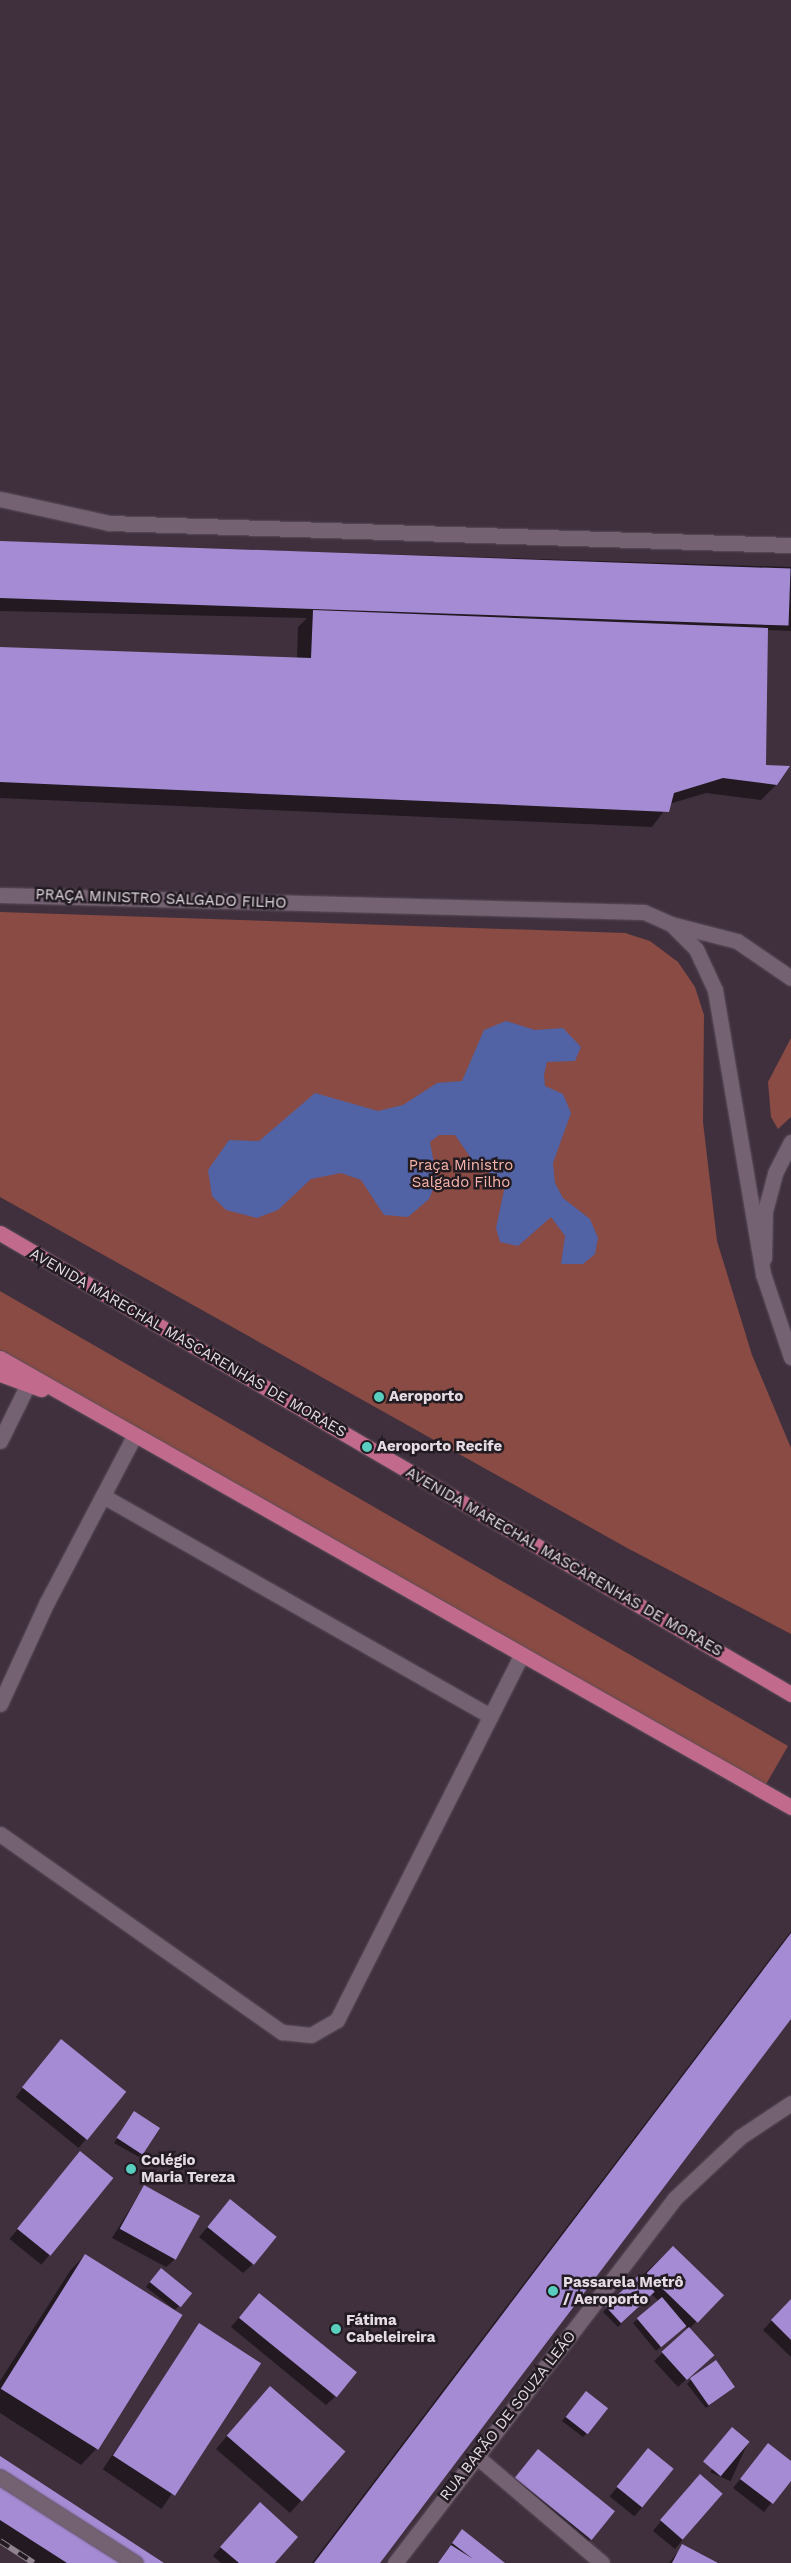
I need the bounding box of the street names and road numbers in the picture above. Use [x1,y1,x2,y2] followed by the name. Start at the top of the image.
[35,886,287,912] street label: PRAÇA MINISTRO SALGADO FILHO
[26,1244,350,1442] street label: AVENIDA MARECHAL MASCARENHAS DE MORAES
[402,1463,726,1661] street label: AVENIDA MARECHAL MASCARENHAS DE MORAES
[436,2327,580,2505] street label: RUA BARÃO DE SOUZA LEÃO

